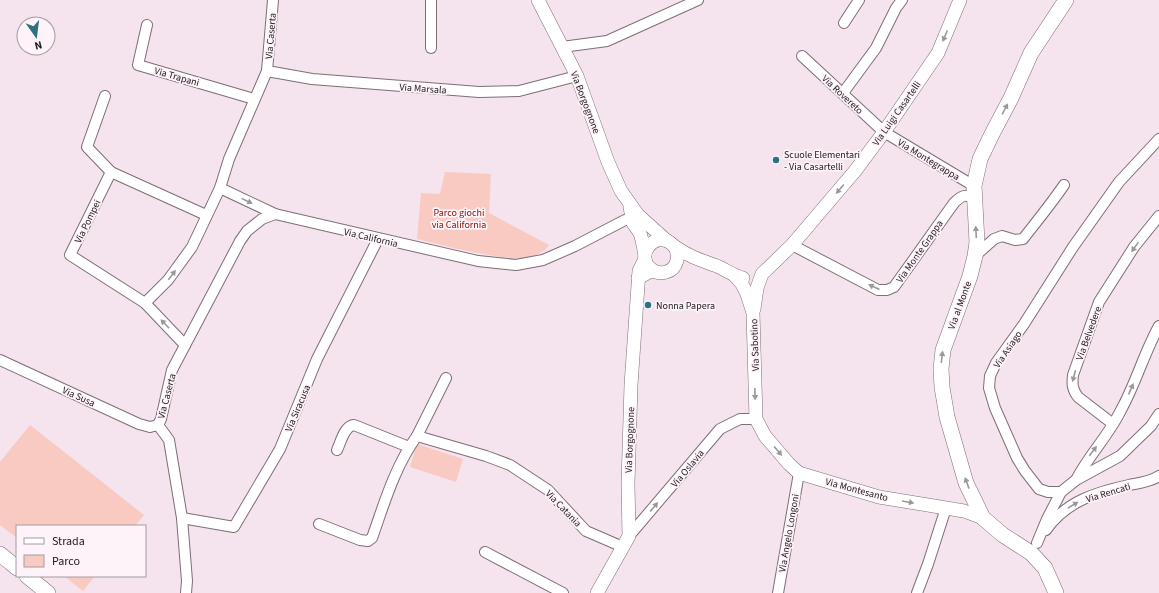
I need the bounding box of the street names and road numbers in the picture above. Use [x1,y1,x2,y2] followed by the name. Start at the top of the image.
[262,12,280,60] street label: Via Caserta
[153,64,201,90] street label: Via Trapani
[567,69,603,136] street label: Via Borgognone
[818,72,866,118] street label: Via Rovereto
[869,78,924,149] street label: Via Luigi Casartelli
[399,80,447,98] street label: Via Marsala
[895,136,962,184] street label: Via Montegrappa
[71,197,104,246] street label: Via Pompei
[893,217,947,286] street label: Via Monte Grappa
[342,225,399,251] street label: Via California
[945,279,975,332] street label: Via al Monte
[1073,304,1105,362] street label: Via Belvedere
[747,318,763,371] street label: Via Sabotino
[990,328,1025,371] street label: Via Asiago
[154,372,180,420] street label: Via Caserta
[60,383,97,410] street label: Via Susa
[282,383,314,434] street label: Via Siracusa
[622,407,638,473] street label: Via Borgognone
[668,447,708,490] street label: Via Oslavia
[824,475,890,505] street label: Via Montesanto
[1084,480,1132,506] street label: Via Rencati
[542,487,584,530] street label: Via Catania
[775,493,803,573] street label: Via Angelo Longoni

